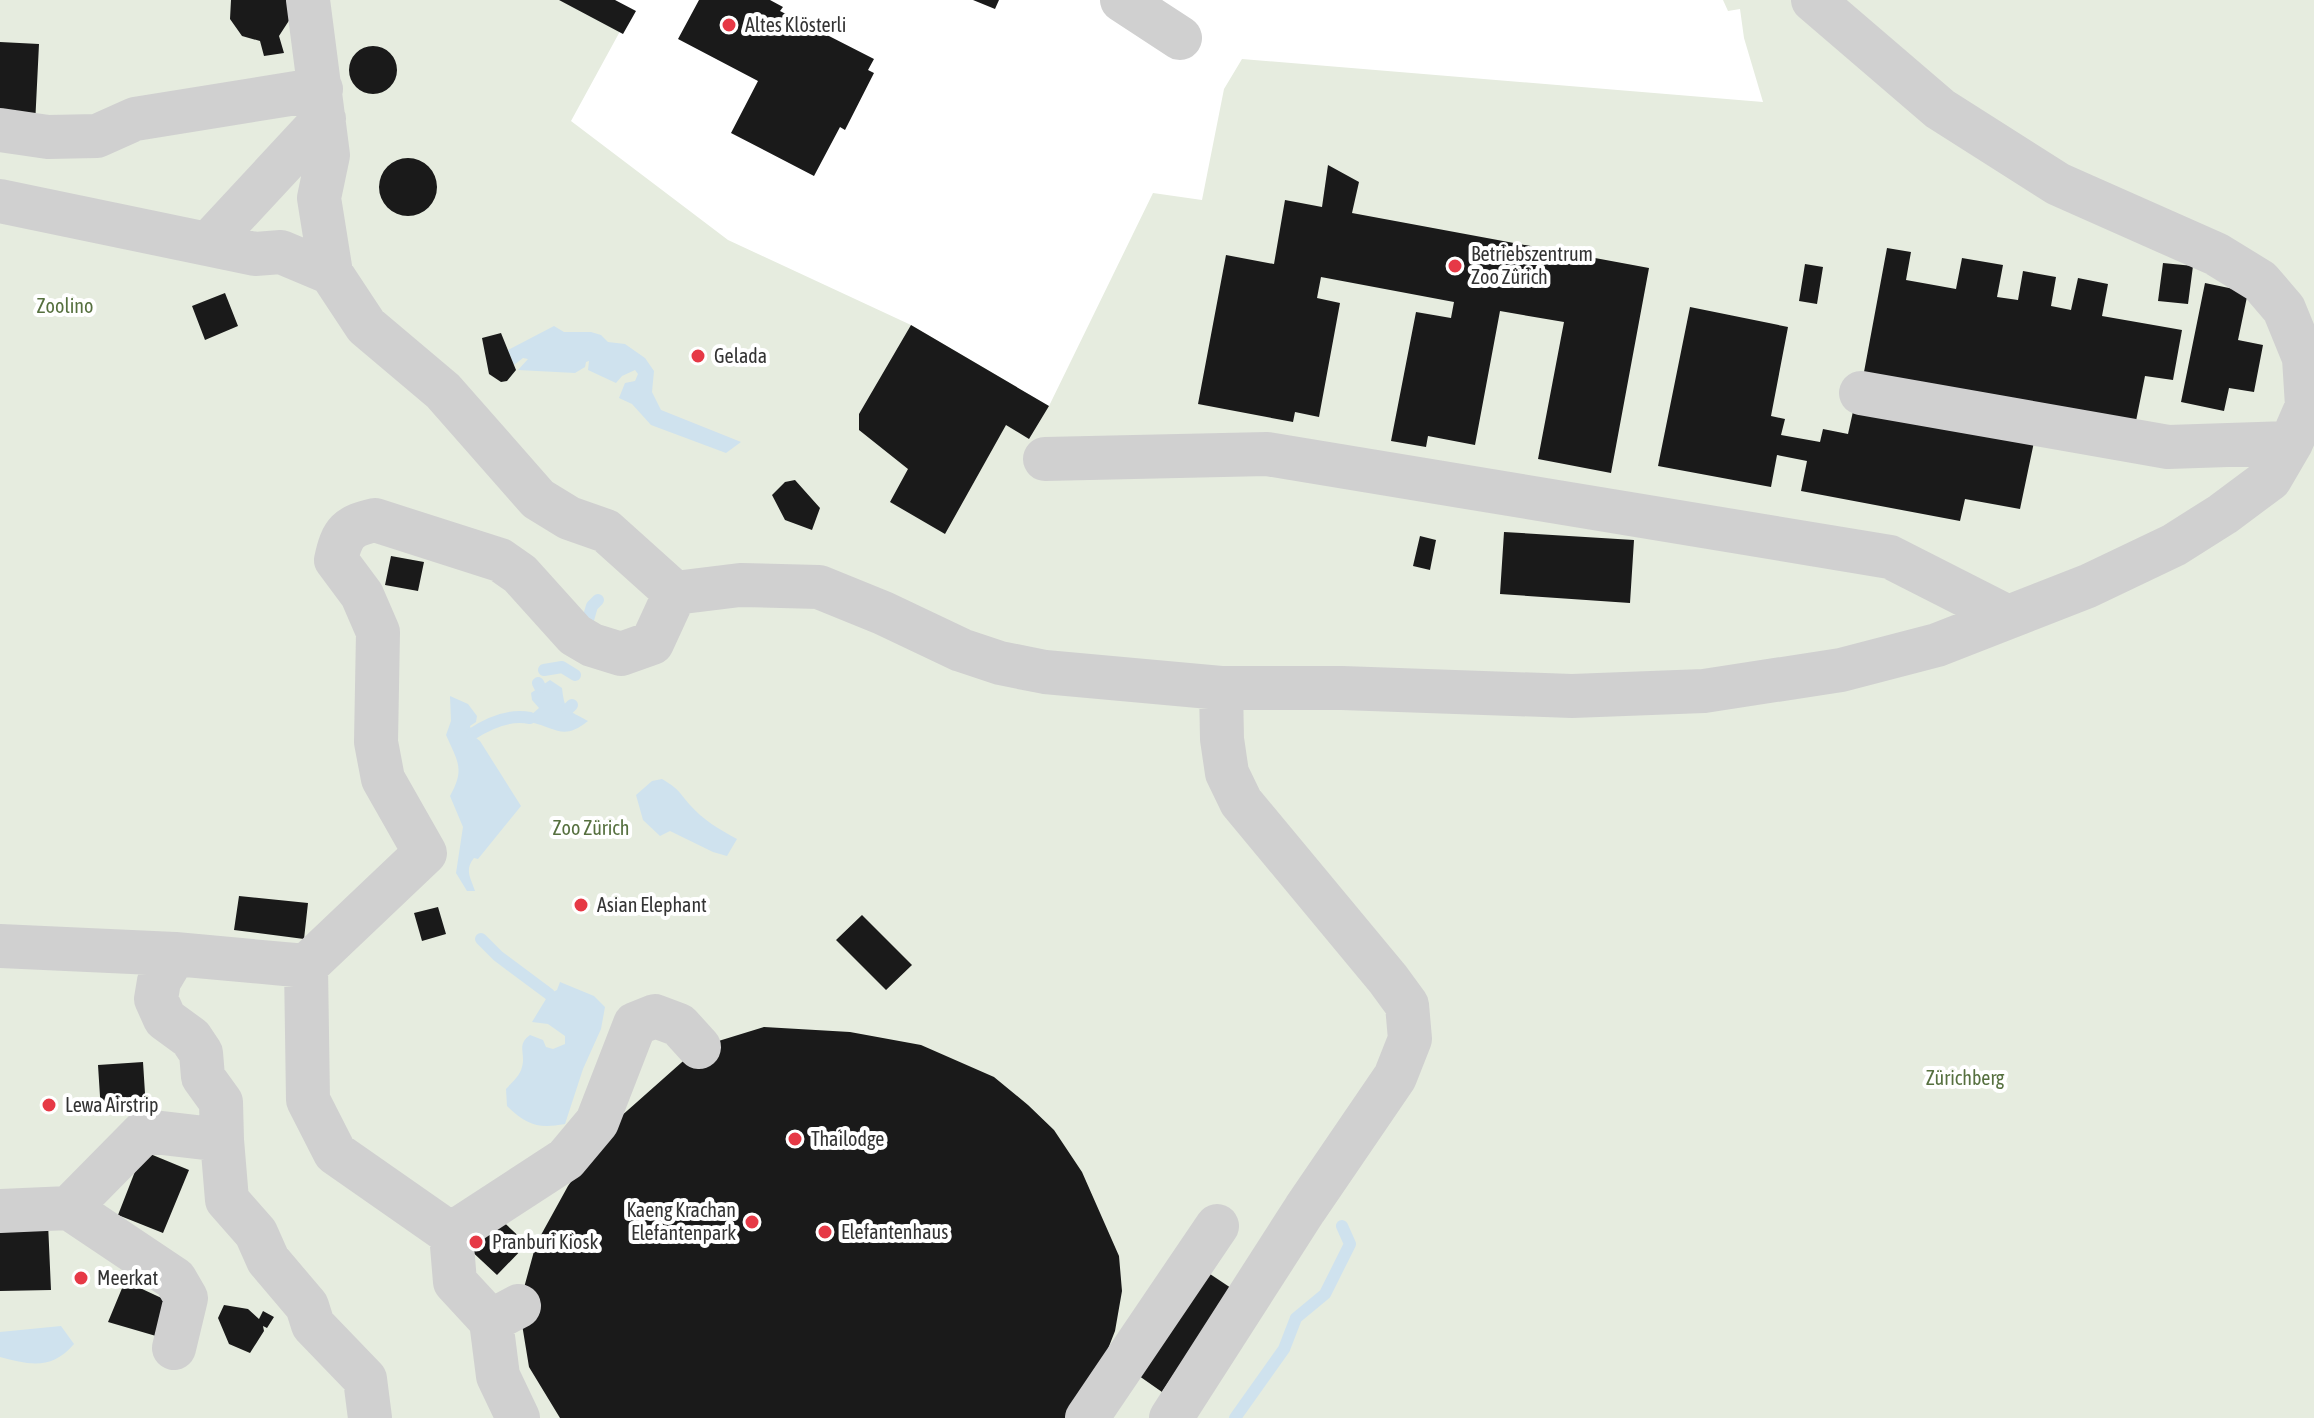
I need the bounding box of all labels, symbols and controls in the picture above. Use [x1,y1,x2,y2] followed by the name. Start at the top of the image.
[745,13,846,36] place label: Altes Klösterli
[720,16,738,34] marker: Altes Klösterli
[1471,242,1593,288] place label: Betriebszentrum Zoo Zürich
[1446,257,1464,275] marker: Betriebszentrum Zoo Zürich
[37,294,93,317] park label: Zoolino
[714,344,767,367] place label: Gelada
[689,347,707,365] marker: Gelada
[553,816,629,839] park label: Zoo Zürich
[597,893,707,916] place label: Asian Elephant
[572,896,590,914] marker: Asian Elephant
[1926,1066,2005,1089] park label: Zürichberg
[65,1093,159,1116] place label: Lewa Airstrip
[40,1096,58,1114] marker: Lewa Airstrip
[811,1127,884,1150] place label: Thailodge
[786,1130,804,1148] marker: Thailodge
[626,1198,736,1244] place label: Kaeng Krachan Elefantenpark
[743,1213,761,1231] marker: Kaeng Krachan Elefantenpark
[841,1220,948,1243] place label: Elefantenhaus
[816,1223,834,1241] marker: Elefantenhaus
[492,1230,599,1253] place label: Pranburi Kiosk
[467,1233,485,1251] marker: Pranburi Kiosk
[97,1266,158,1289] place label: Meerkat
[72,1269,90,1287] marker: Meerkat

